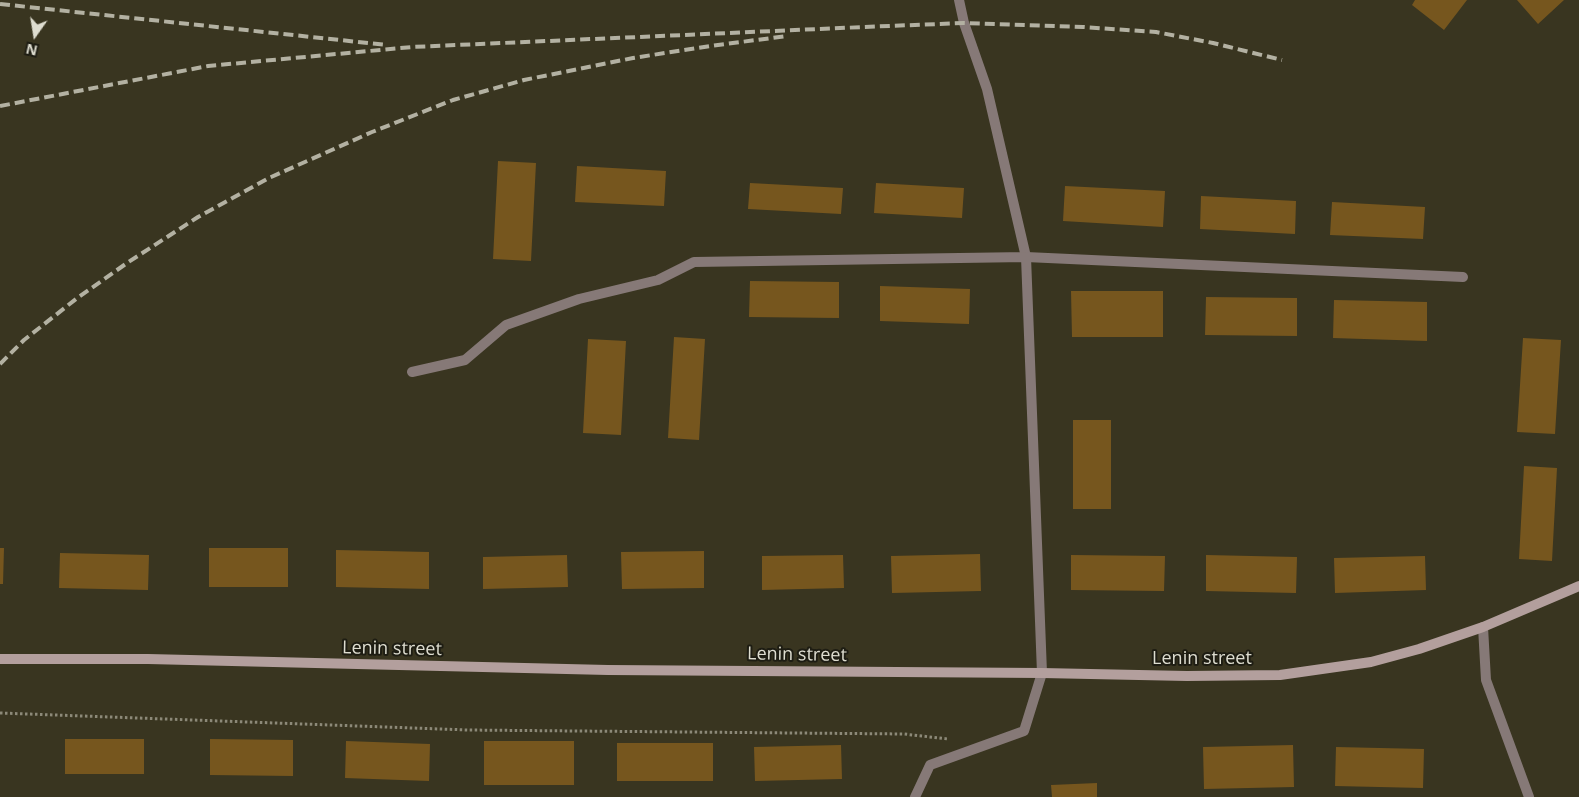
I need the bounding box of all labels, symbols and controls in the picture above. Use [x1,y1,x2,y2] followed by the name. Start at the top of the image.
[10,10,60,60] north arrow
[24,40,39,61] text: N
[342,637,442,661] street label: Lenin street
[747,643,847,667] street label: Lenin street
[1152,648,1252,670] street label: Lenin street

